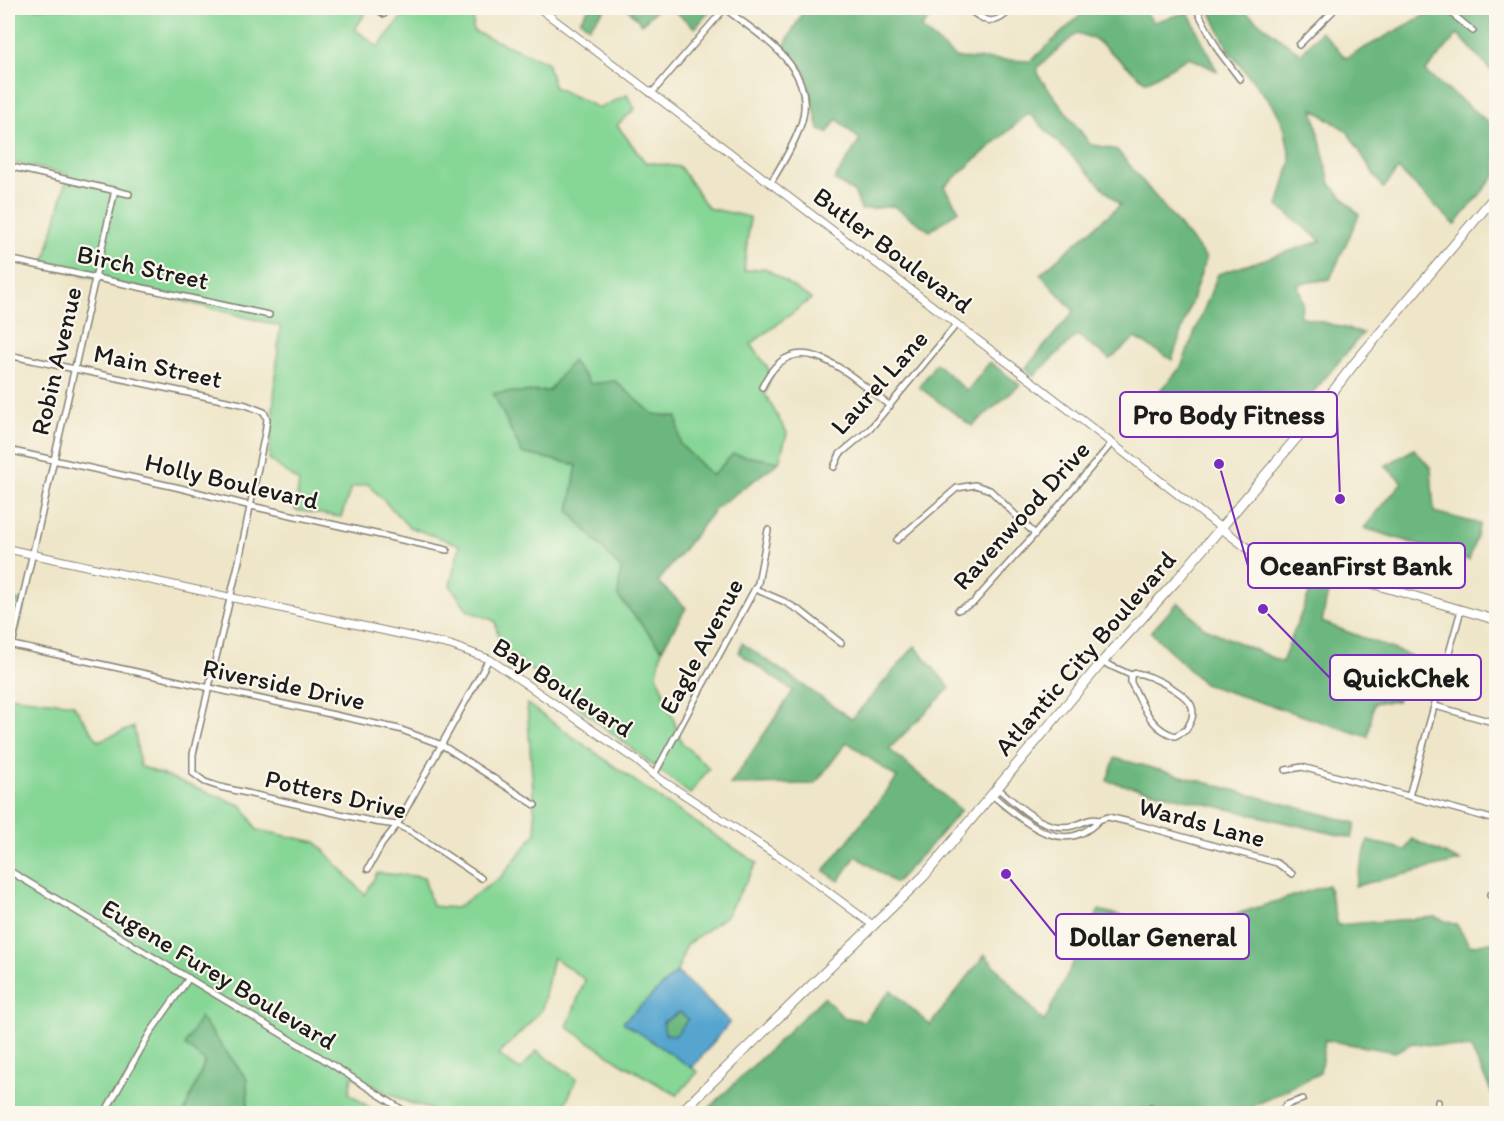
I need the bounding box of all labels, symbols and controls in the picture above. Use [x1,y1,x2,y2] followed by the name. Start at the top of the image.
[807,180,979,321] street label: Butler Boulevard
[74,237,212,297] street label: Birch Street
[23,284,89,438] street label: Robin Avenue
[823,323,935,441] street label: Laurel Lane
[91,337,225,395] street label: Main Street
[1120,392,1337,437] callout: Pro Body Fitness
[1133,398,1325,431] text: Pro Body Fitness
[946,434,1096,596] street label: Ravenwood Drive
[142,445,323,517] street label: Holly Boulevard
[1248,543,1465,588] callout: OceanFirst Bank
[987,544,1183,762] street label: Atlantic City Boulevard
[1260,549,1453,582] text: OceanFirst Bank
[652,573,750,719] street label: Eagle Avenue
[487,630,639,744] street label: Bay Boulevard
[200,651,368,717] street label: Riverside Drive
[1330,655,1481,700] callout: QuickChek
[1343,661,1470,694] text: QuickChek
[262,762,410,826] street label: Potters Drive
[1135,790,1269,854] street label: Wards Lane
[96,891,342,1057] street label: Eugene Furey Boulevard
[1056,914,1249,959] callout: Dollar General
[1069,920,1237,953] text: Dollar General

